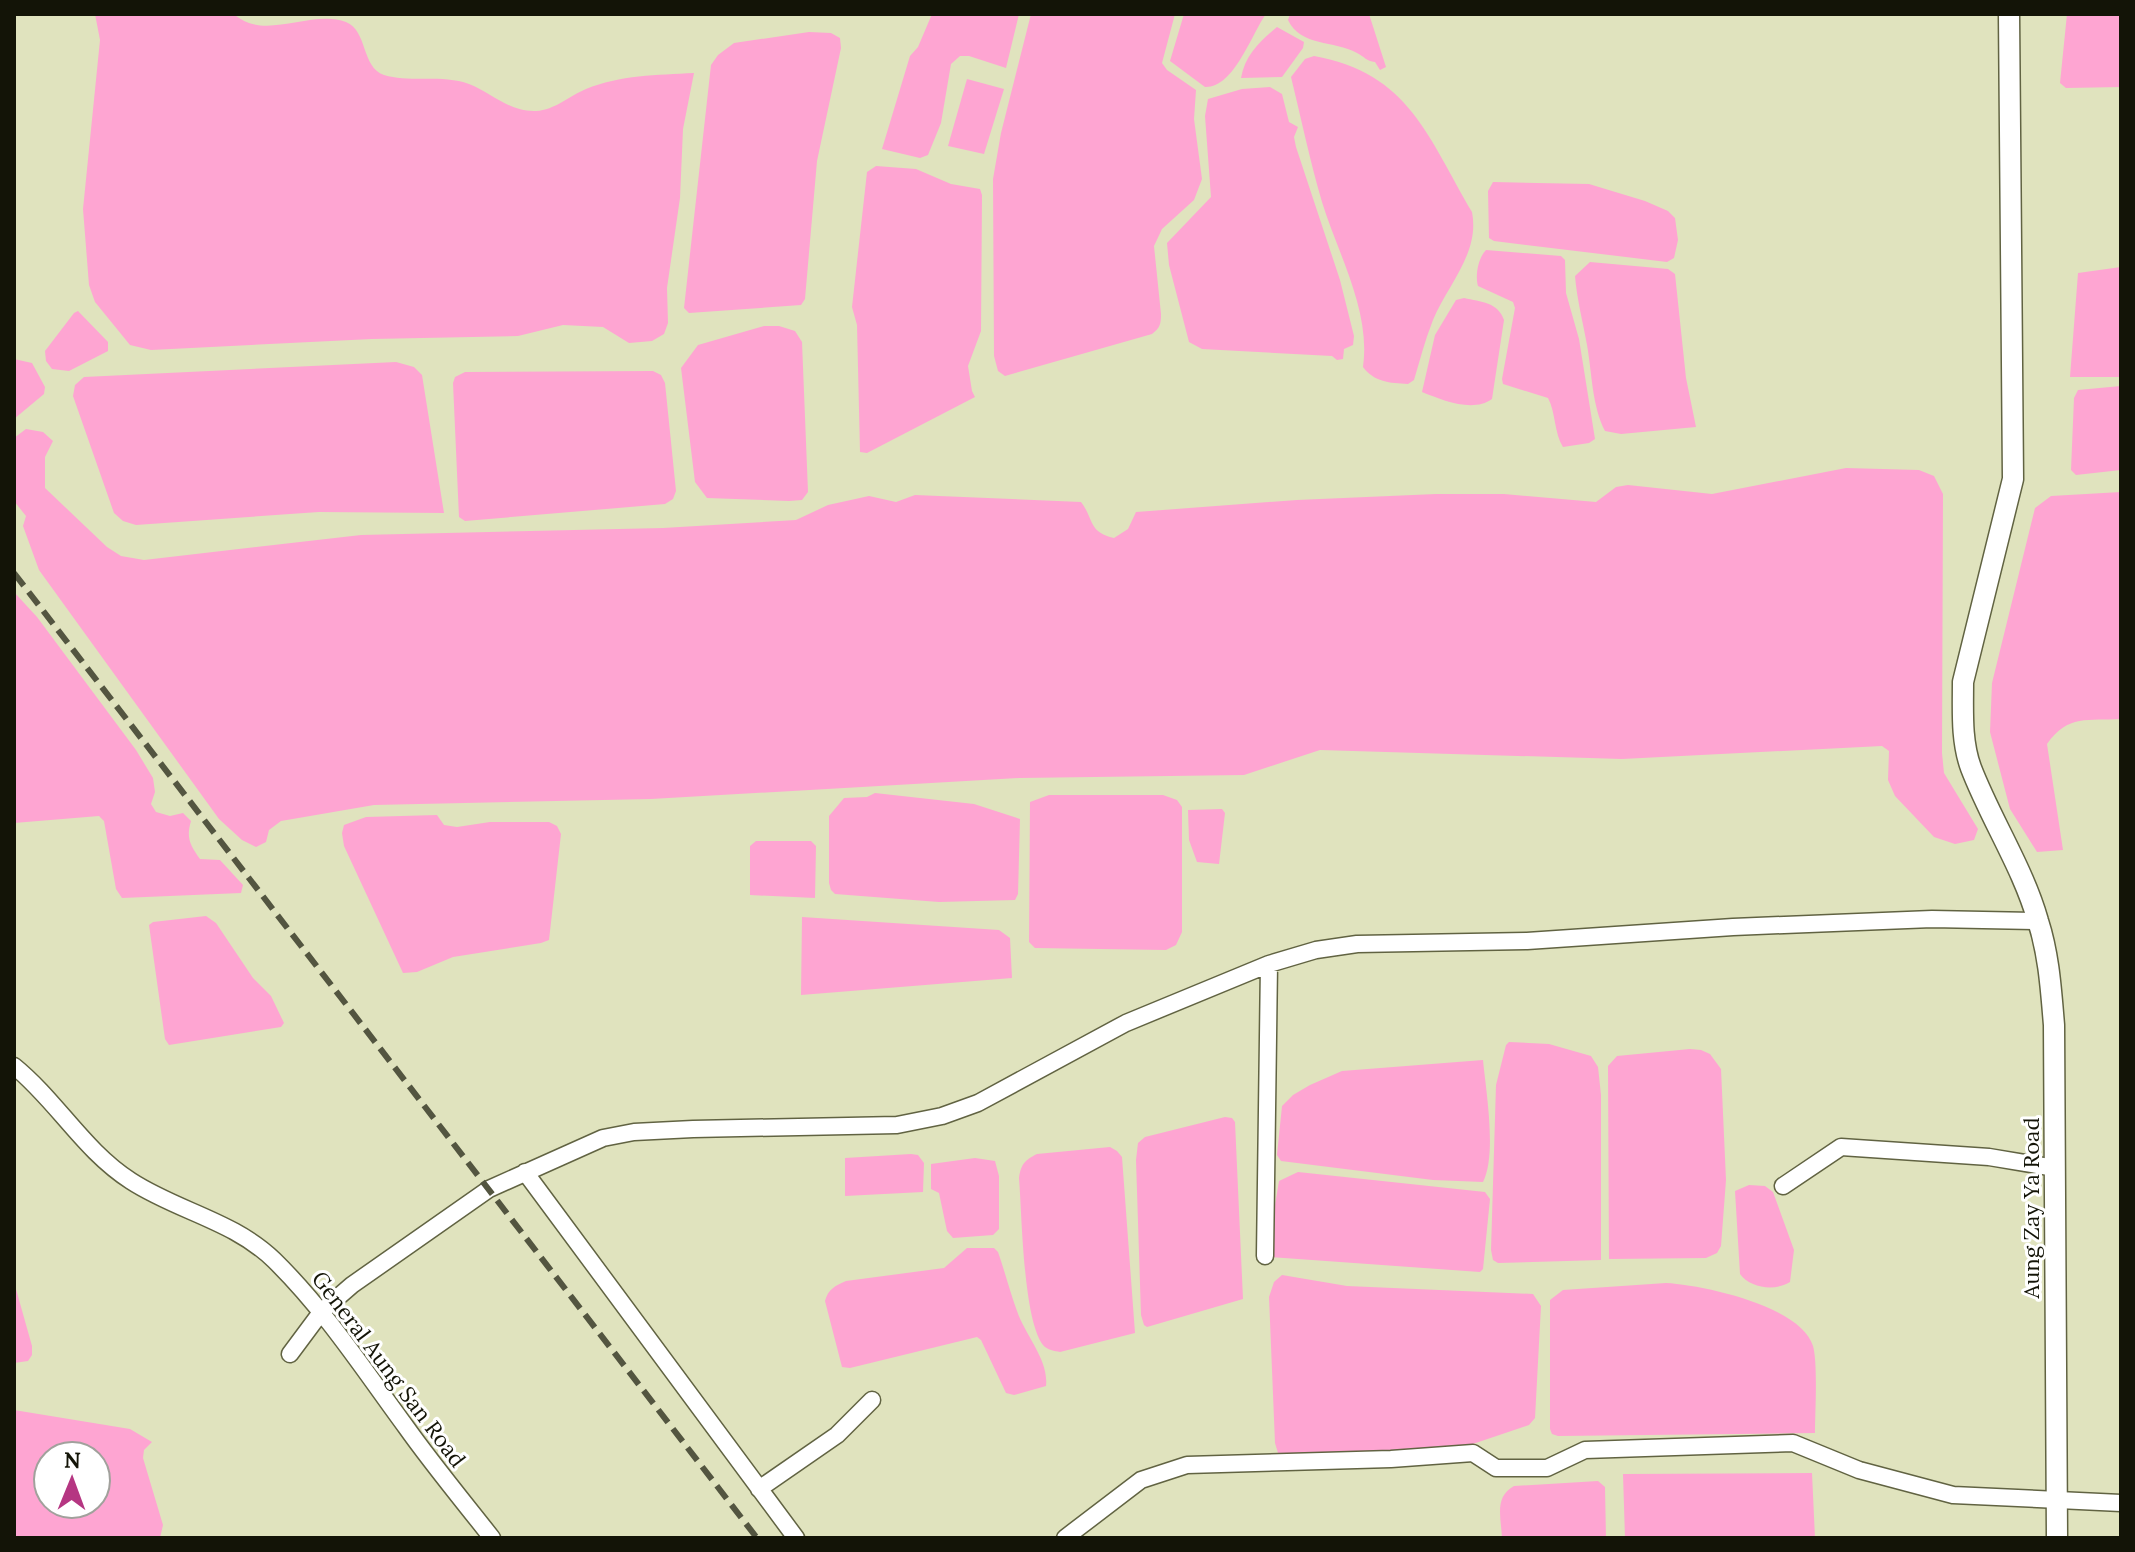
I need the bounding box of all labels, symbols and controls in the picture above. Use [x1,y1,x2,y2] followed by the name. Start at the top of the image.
[2017,1117,2045,1300] street label: Aung Zay Ya Road
[306,1265,472,1473] street label: General Aung San Road
[32,1440,112,1520] north arrow
[64,1446,81,1474] text: N

